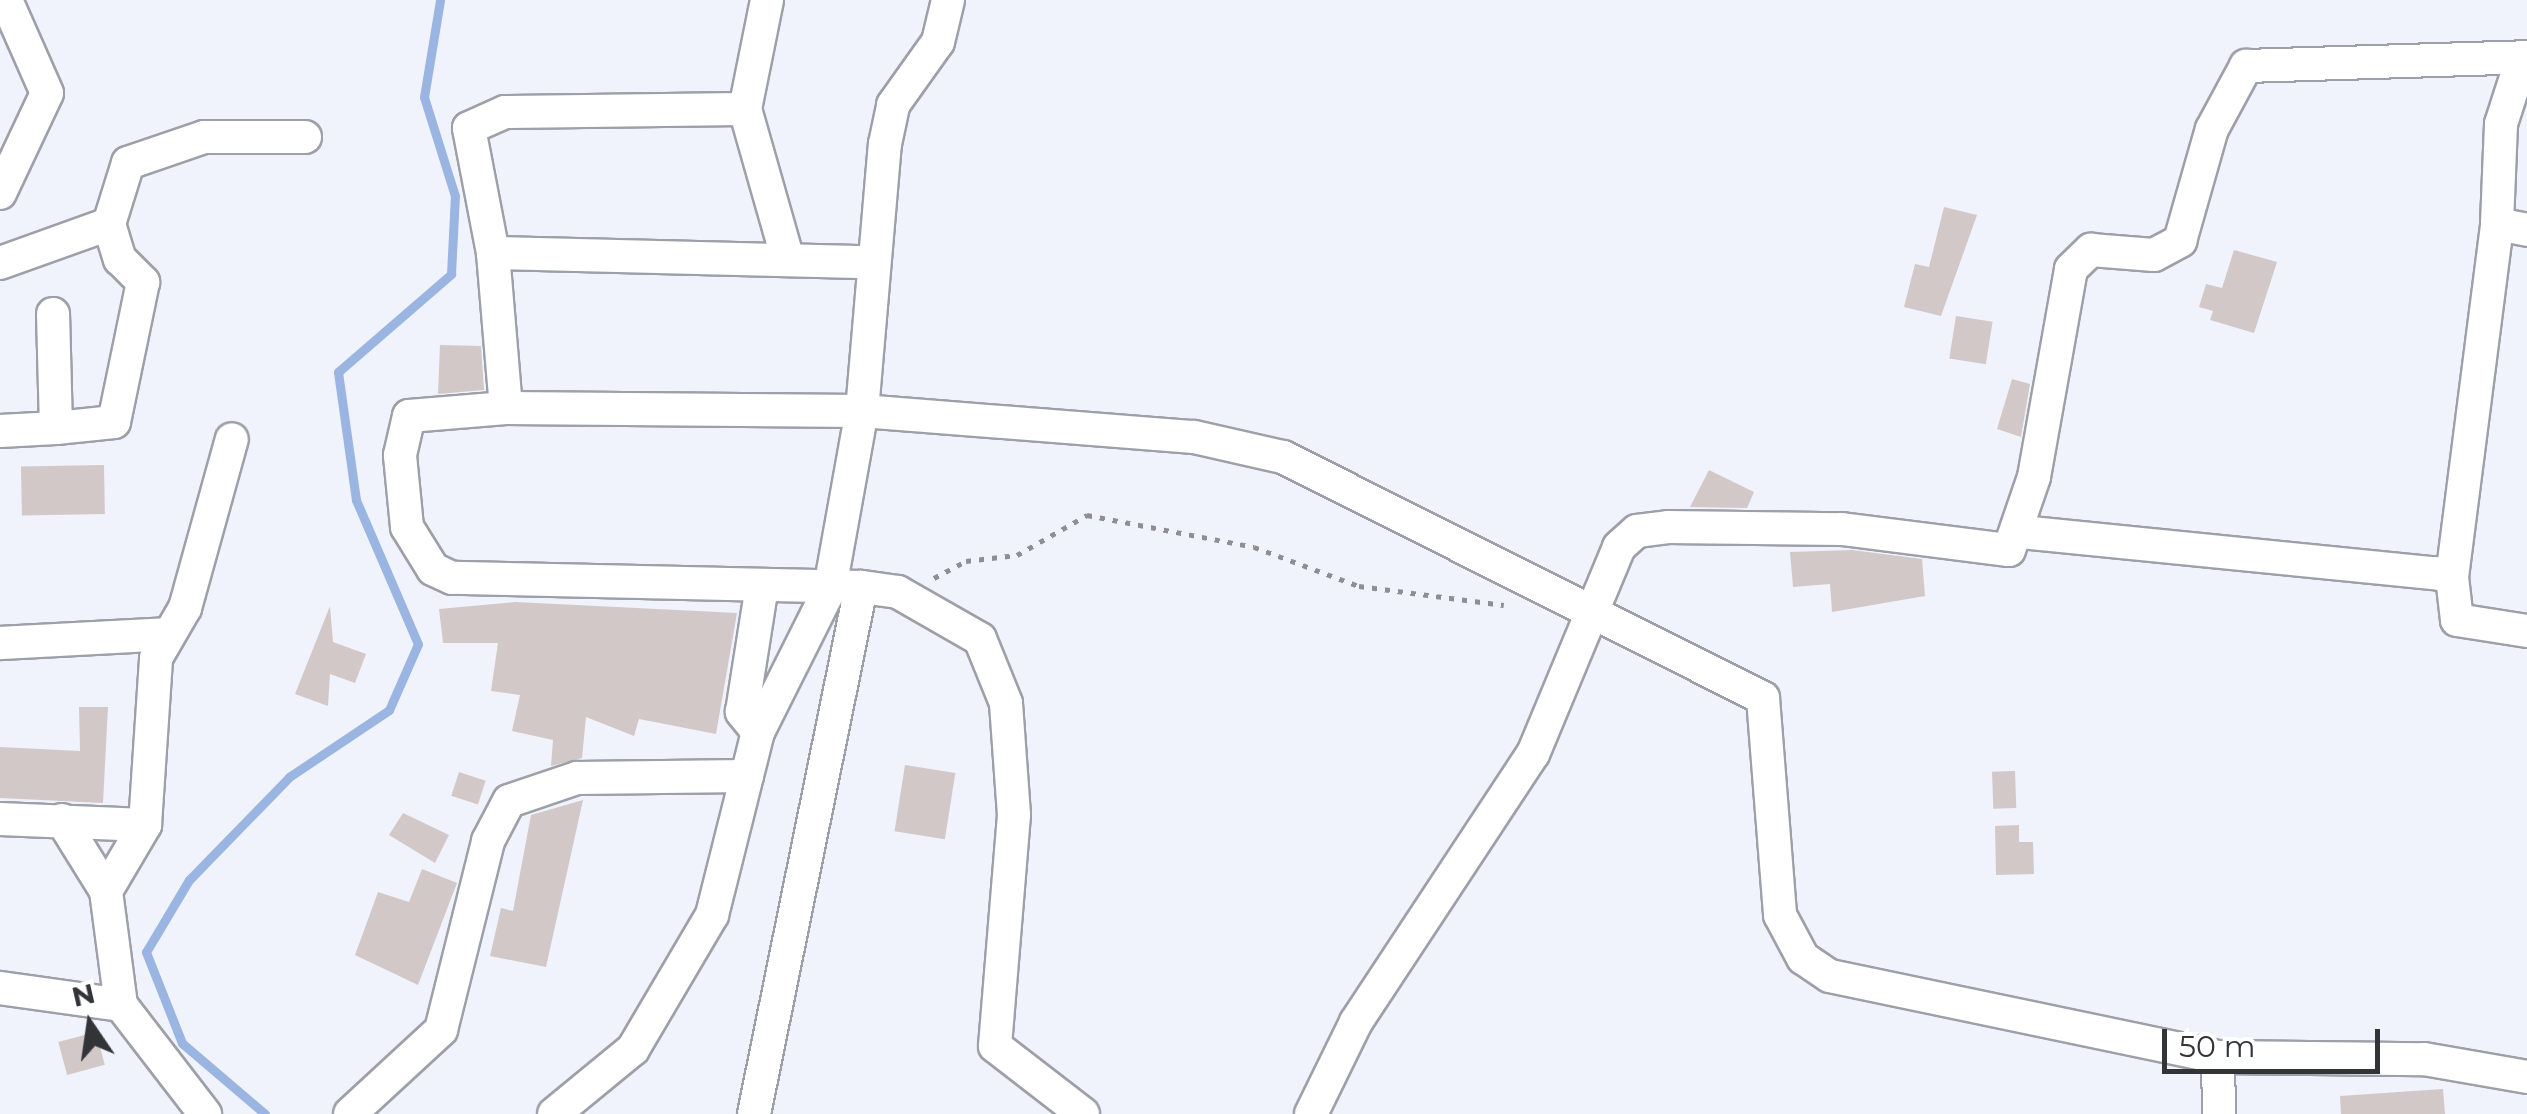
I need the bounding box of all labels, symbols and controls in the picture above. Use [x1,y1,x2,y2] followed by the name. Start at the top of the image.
[40,974,140,1074] north arrow
[68,976,98,1014] text: N
[2167,1009,2384,1071] scale bar
[2179,1028,2256,1065] text: 50 m

